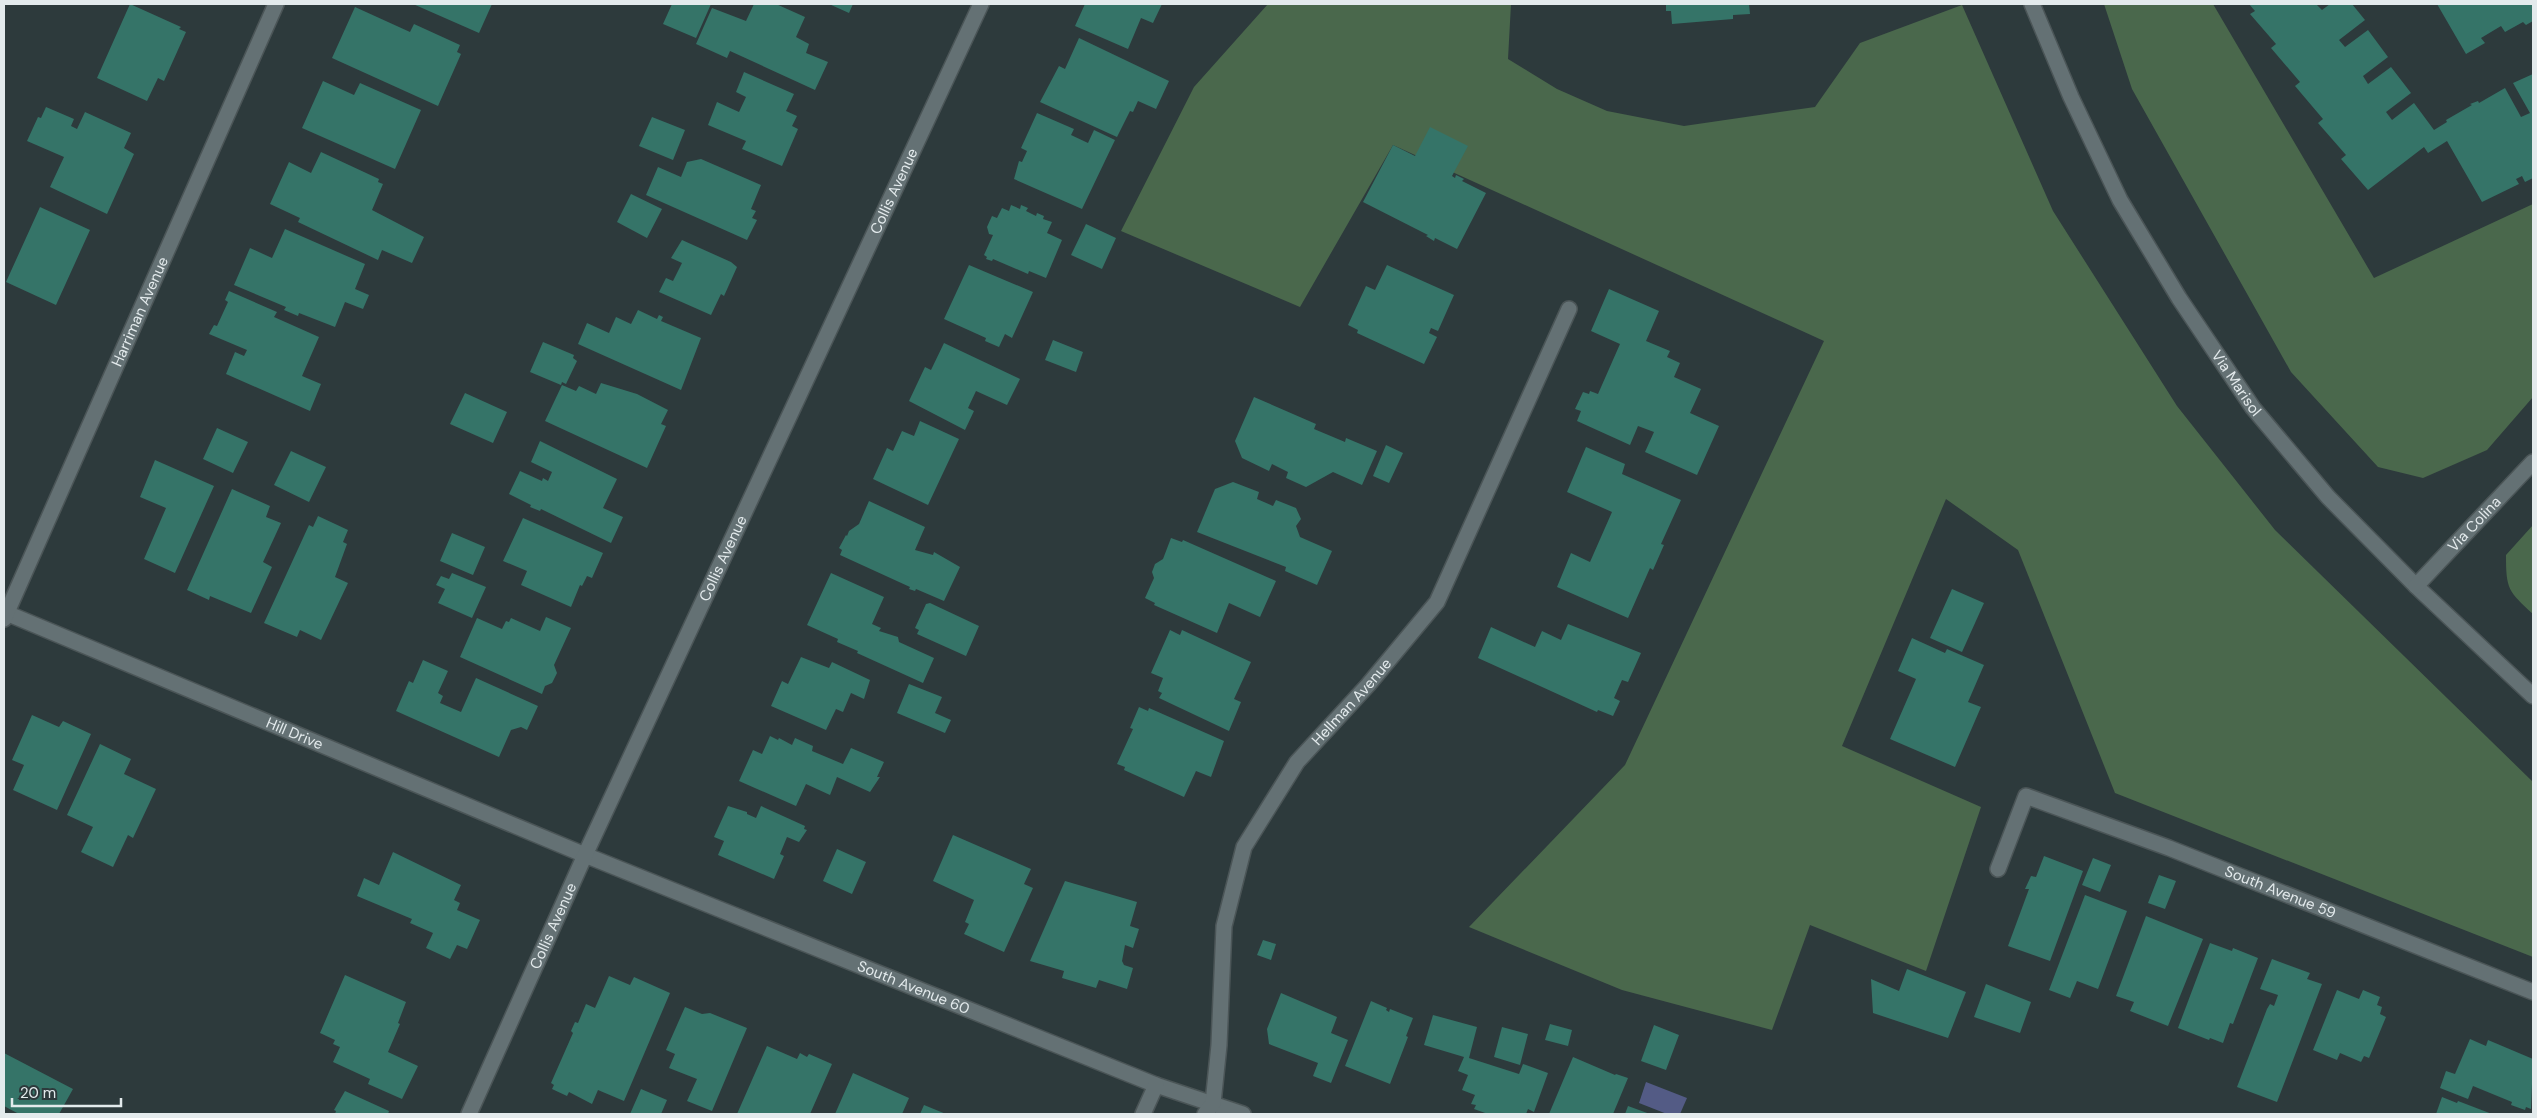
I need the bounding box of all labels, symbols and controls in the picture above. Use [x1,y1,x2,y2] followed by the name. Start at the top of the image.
[865,145,923,237] street label: Collis Avenue
[107,254,173,370] street label: Harriman Avenue
[2207,346,2266,421] street label: Via Marisol
[2443,492,2505,556] street label: Via Colina
[694,512,752,605] street label: Collis Avenue
[1307,654,1396,750] street label: Hellman Avenue
[263,713,326,754] street label: Hill Drive
[2222,861,2339,923] street label: South Avenue 59
[525,880,581,972] street label: Collis Avenue
[854,956,973,1019] street label: South Avenue 60
[12,1076,121,1108] scale bar
[20,1083,56,1103] text: 20 m

